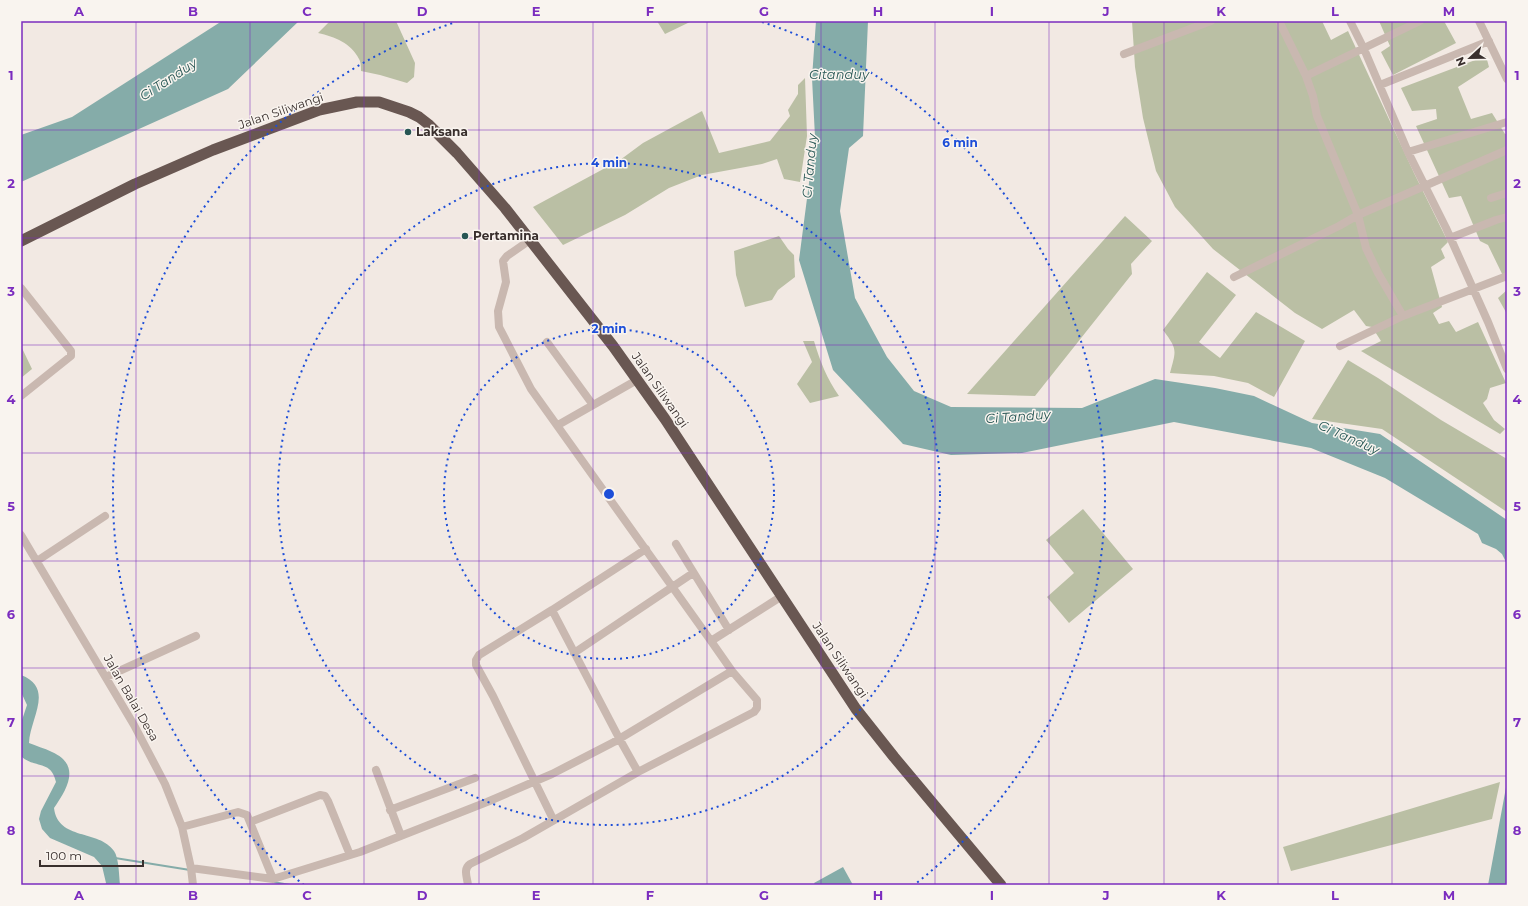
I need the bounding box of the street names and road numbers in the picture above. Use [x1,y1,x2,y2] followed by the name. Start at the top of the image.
[236,89,325,132] street label: Jalan Siliwangi
[628,348,692,430] street label: Jalan Siliwangi
[809,618,871,701] street label: Jalan Siliwangi
[100,651,162,744] street label: Jalan Balai Desa

